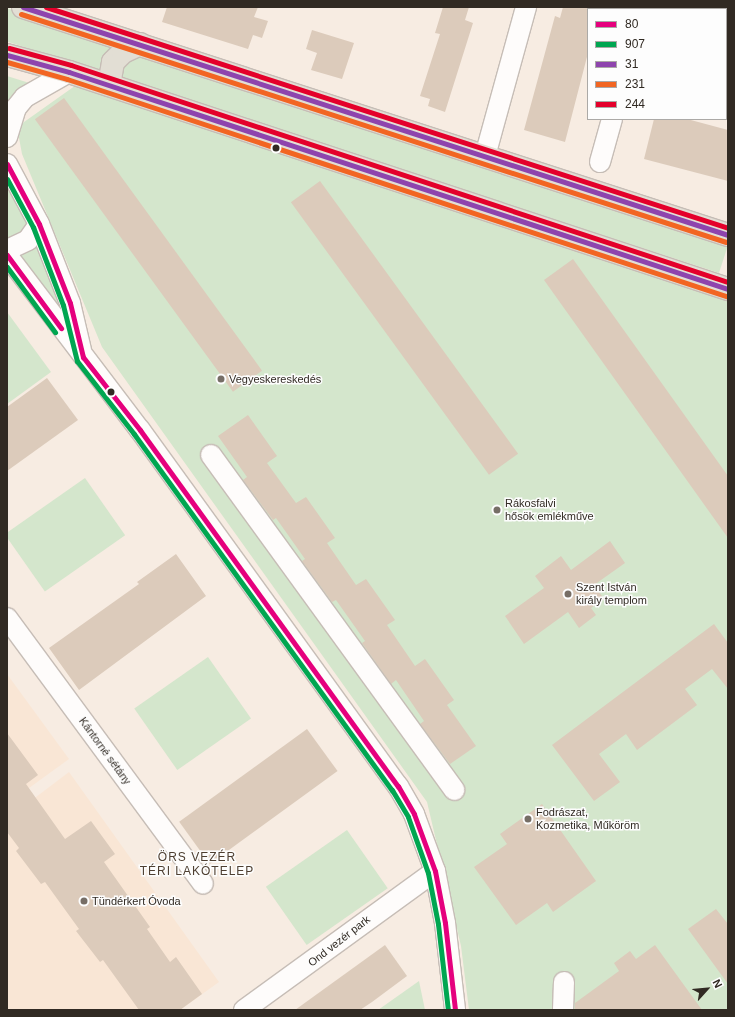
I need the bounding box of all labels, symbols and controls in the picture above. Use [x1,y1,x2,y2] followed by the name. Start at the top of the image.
[587,8,727,120] legend
[625,17,638,31] text: 80
[625,37,645,51] text: 907
[625,57,638,71] text: 31
[625,77,645,91] text: 231
[625,97,645,111] text: 244
[271,143,281,153] unlabelled marker
[229,372,321,386] place label: Vegyeskereskedés
[216,374,226,384] marker: Vegyeskereskedés
[106,387,116,397] unlabelled marker
[505,497,594,523] place label: Rákosfalvi hősök emlékműve
[492,505,502,515] marker: Rákosfalvi hősök emlékműve
[576,581,647,607] place label: Szent István király templom
[563,589,573,599] marker: Szent István király templom
[76,715,134,787] street label: Kántorné sétány
[536,806,639,832] place label: Fodrászat, Kozmetika, Műköröm
[523,814,533,824] marker: Fodrászat, Kozmetika, Műköröm
[140,851,254,879] district label: ÖRS VEZÉR TÉRI LAKÓTELEP
[92,894,181,908] place label: Tündérkert Óvoda
[79,896,89,906] marker: Tündérkert Óvoda
[305,913,373,969] street label: Ond vezér park
[687,969,727,1009] north arrow
[711,977,725,990] text: N

